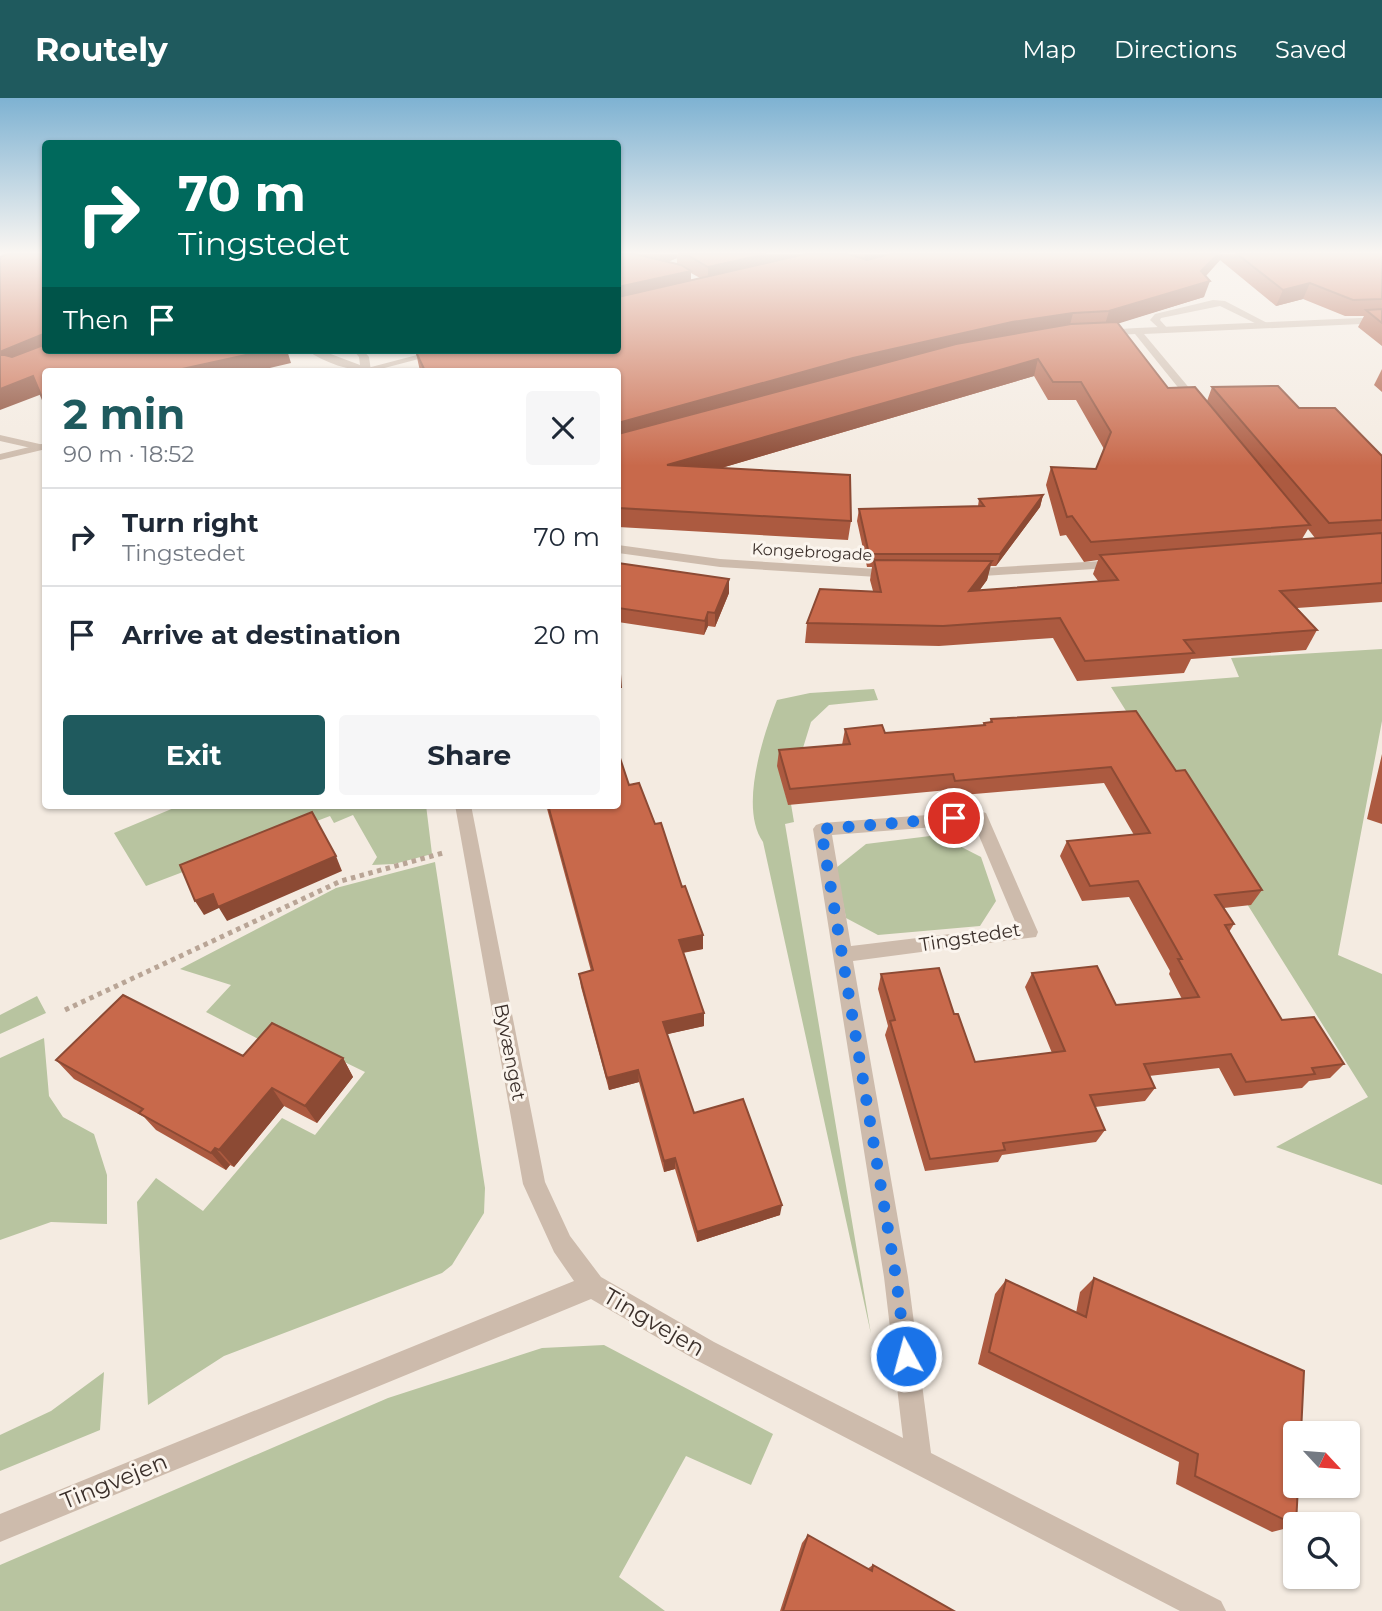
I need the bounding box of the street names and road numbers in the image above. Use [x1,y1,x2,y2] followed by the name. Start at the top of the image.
[751,539,873,565] street label: Kongebrogade
[918,918,1022,956] street label: Tingstedet
[489,1002,531,1103] street label: Byvænget
[598,1282,710,1362] street label: Tingvejen
[57,1447,171,1515] street label: Tingvejen

